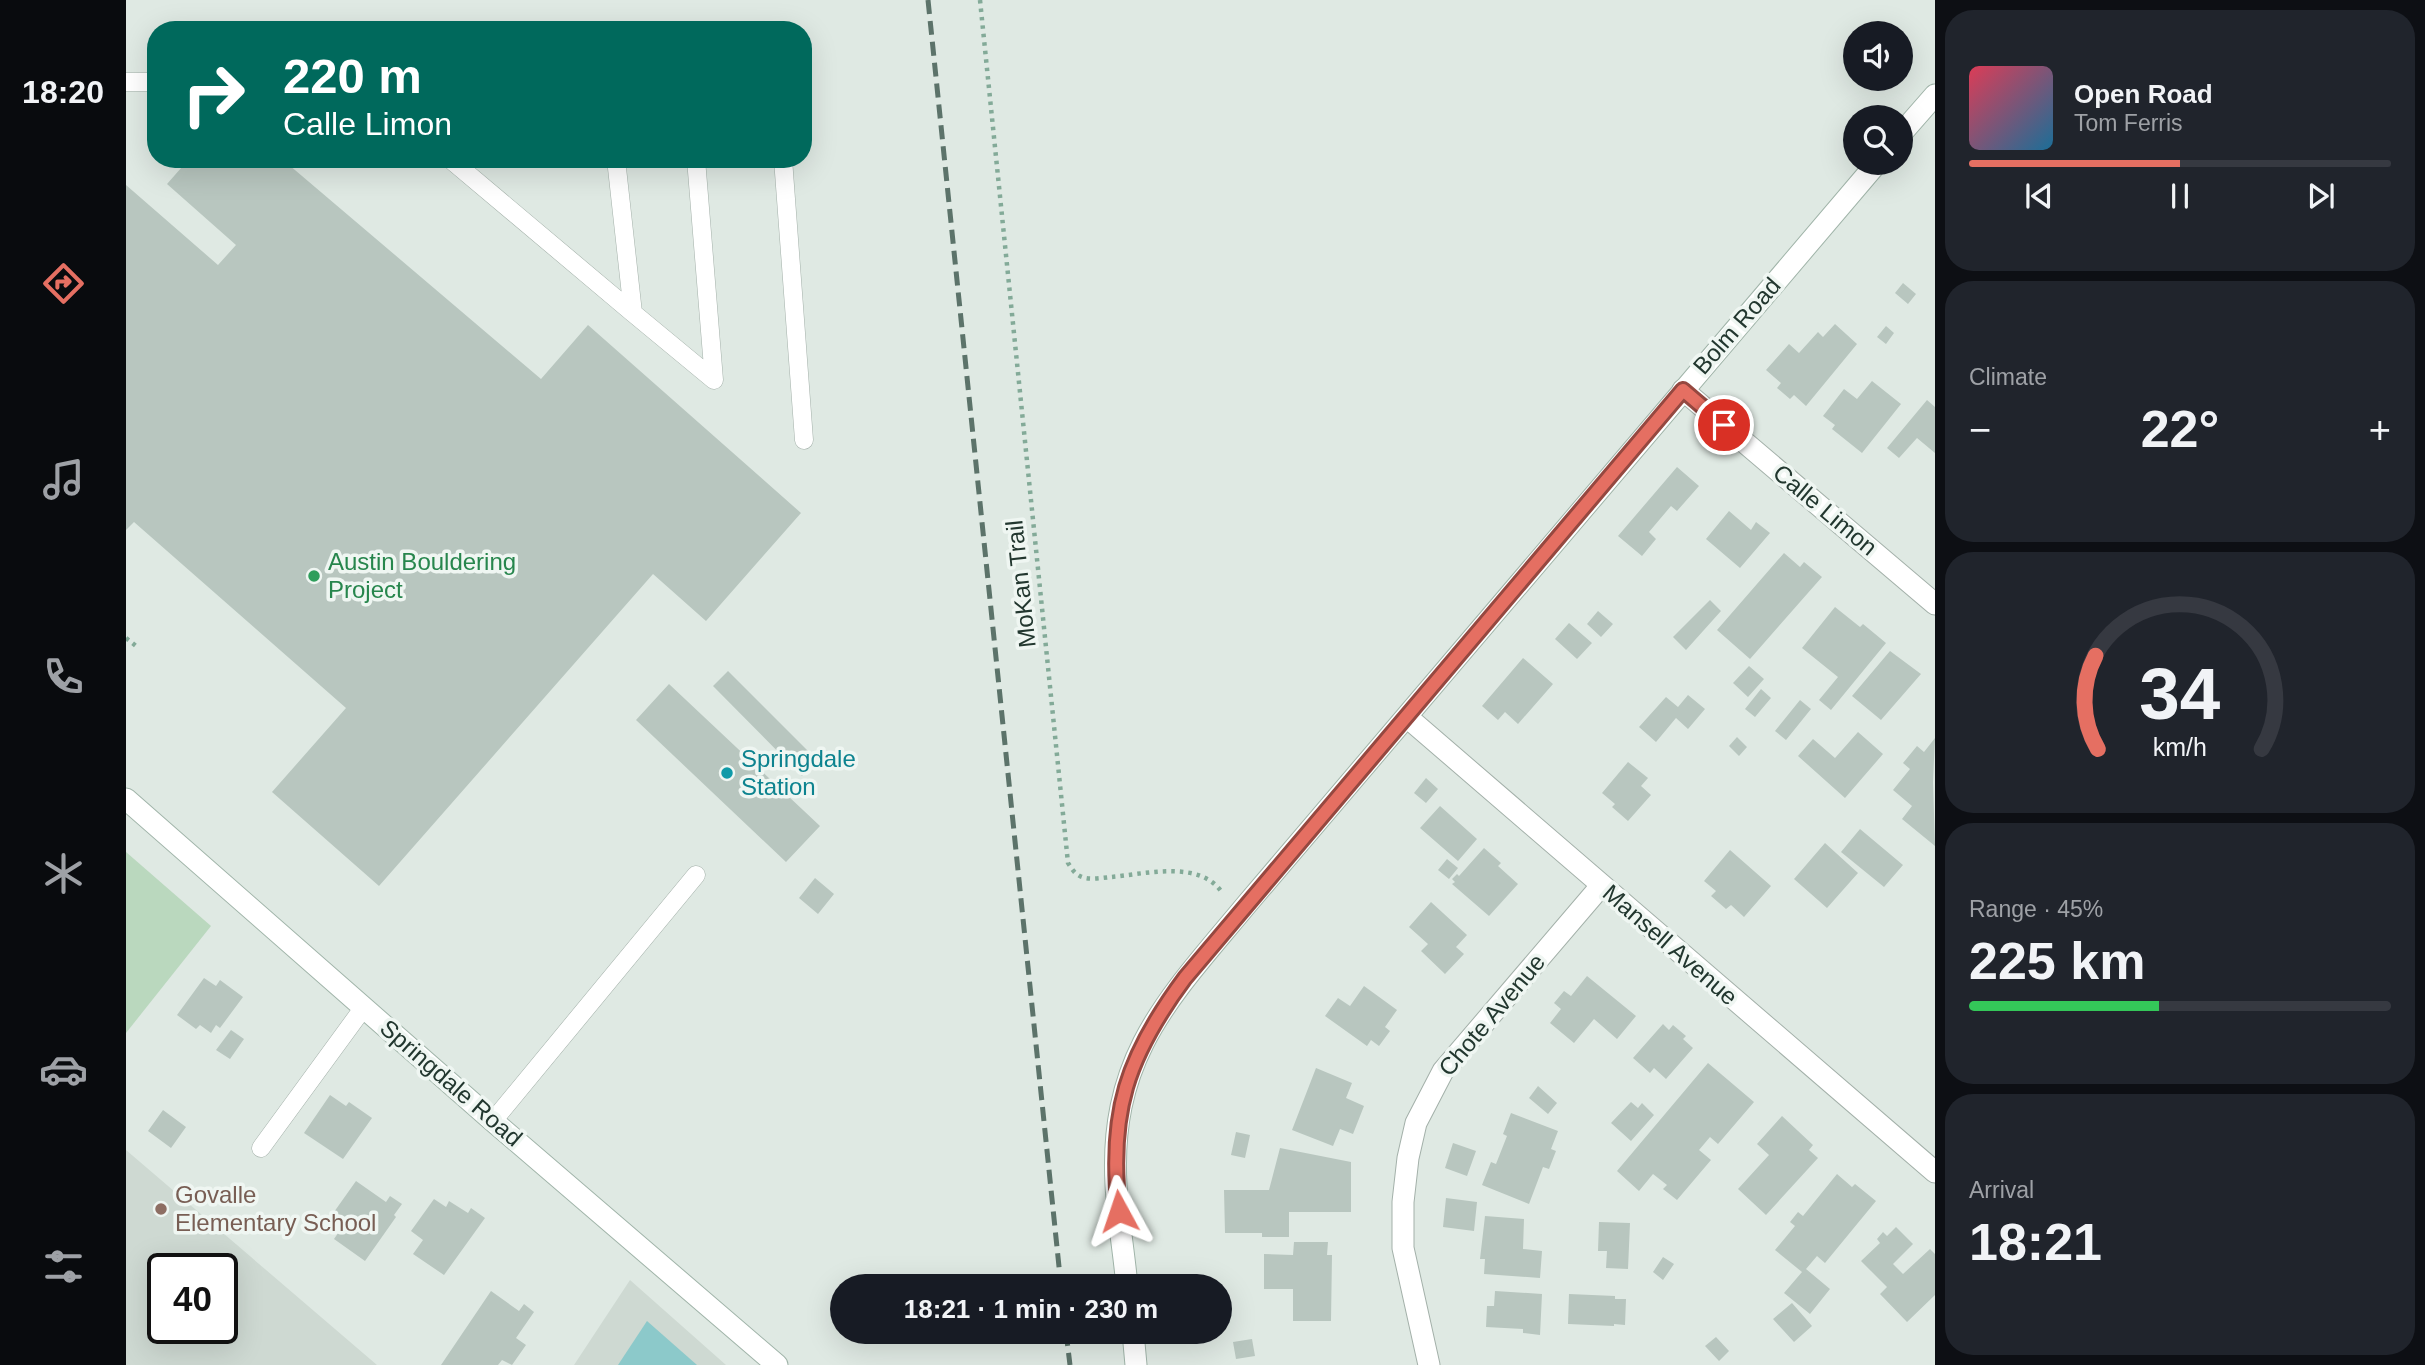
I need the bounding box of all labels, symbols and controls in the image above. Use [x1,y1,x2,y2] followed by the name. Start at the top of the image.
[1843,21,1913,175] map controls
[1843,21,1913,91] button: sound
[168,49,259,140] icon: right
[283,49,422,103] text: 220 m
[22,74,104,110] text: 18:20
[2074,79,2213,109] text: Open Road
[1843,105,1913,175] button: search
[283,106,452,142] text: Calle Limon
[2074,110,2183,136] text: Tom Ferris
[2020,177,2058,215] icon: previous
[2161,177,2199,215] icon: pause
[2302,177,2340,215] icon: next
[39,259,88,308] icon: directions
[1687,272,1786,379] street label: Bolm Road
[1969,364,2047,390] text: Climate
[1694,395,1754,455] pin
[2141,400,2219,458] text: 22°
[1705,406,1743,444] icon: arrive
[1969,409,1991,451] text: −
[2369,409,2391,451] text: +
[39,455,88,504] icon: music
[1768,459,1883,561] street label: Calle Limon
[1000,519,1041,649] street label: MoKan Trail
[328,548,516,603] place label: Austin Bouldering Project
[306,568,322,584] marker: Austin Bouldering Project
[39,652,88,701] icon: phone
[2140,653,2221,734] text: 34
[2153,732,2207,760] text: km/h
[741,745,856,800] place label: Springdale Station
[719,765,735,781] marker: Springdale Station
[39,849,88,898] icon: climate
[1598,879,1743,1010] street label: Mansell Avenue
[1969,896,2103,922] text: Range · 45%
[1969,932,2145,990] text: 225 km
[1433,948,1550,1081] street label: Chote Avenue
[375,1014,528,1151] street label: Springdale Road
[39,1045,88,1094] icon: car
[1082,1174,1156,1248] position arrow
[1969,1177,2034,1203] text: Arrival
[175,1181,376,1236] place label: Govalle Elementary School
[153,1201,169,1217] marker: Govalle Elementary School
[1969,1213,2102,1271] text: 18:21
[39,1242,88,1291] icon: filters
[147,1253,238,1344] speed limit sign: 40
[904,1294,1158,1324] text: 18:21 · 1 min · 230 m

